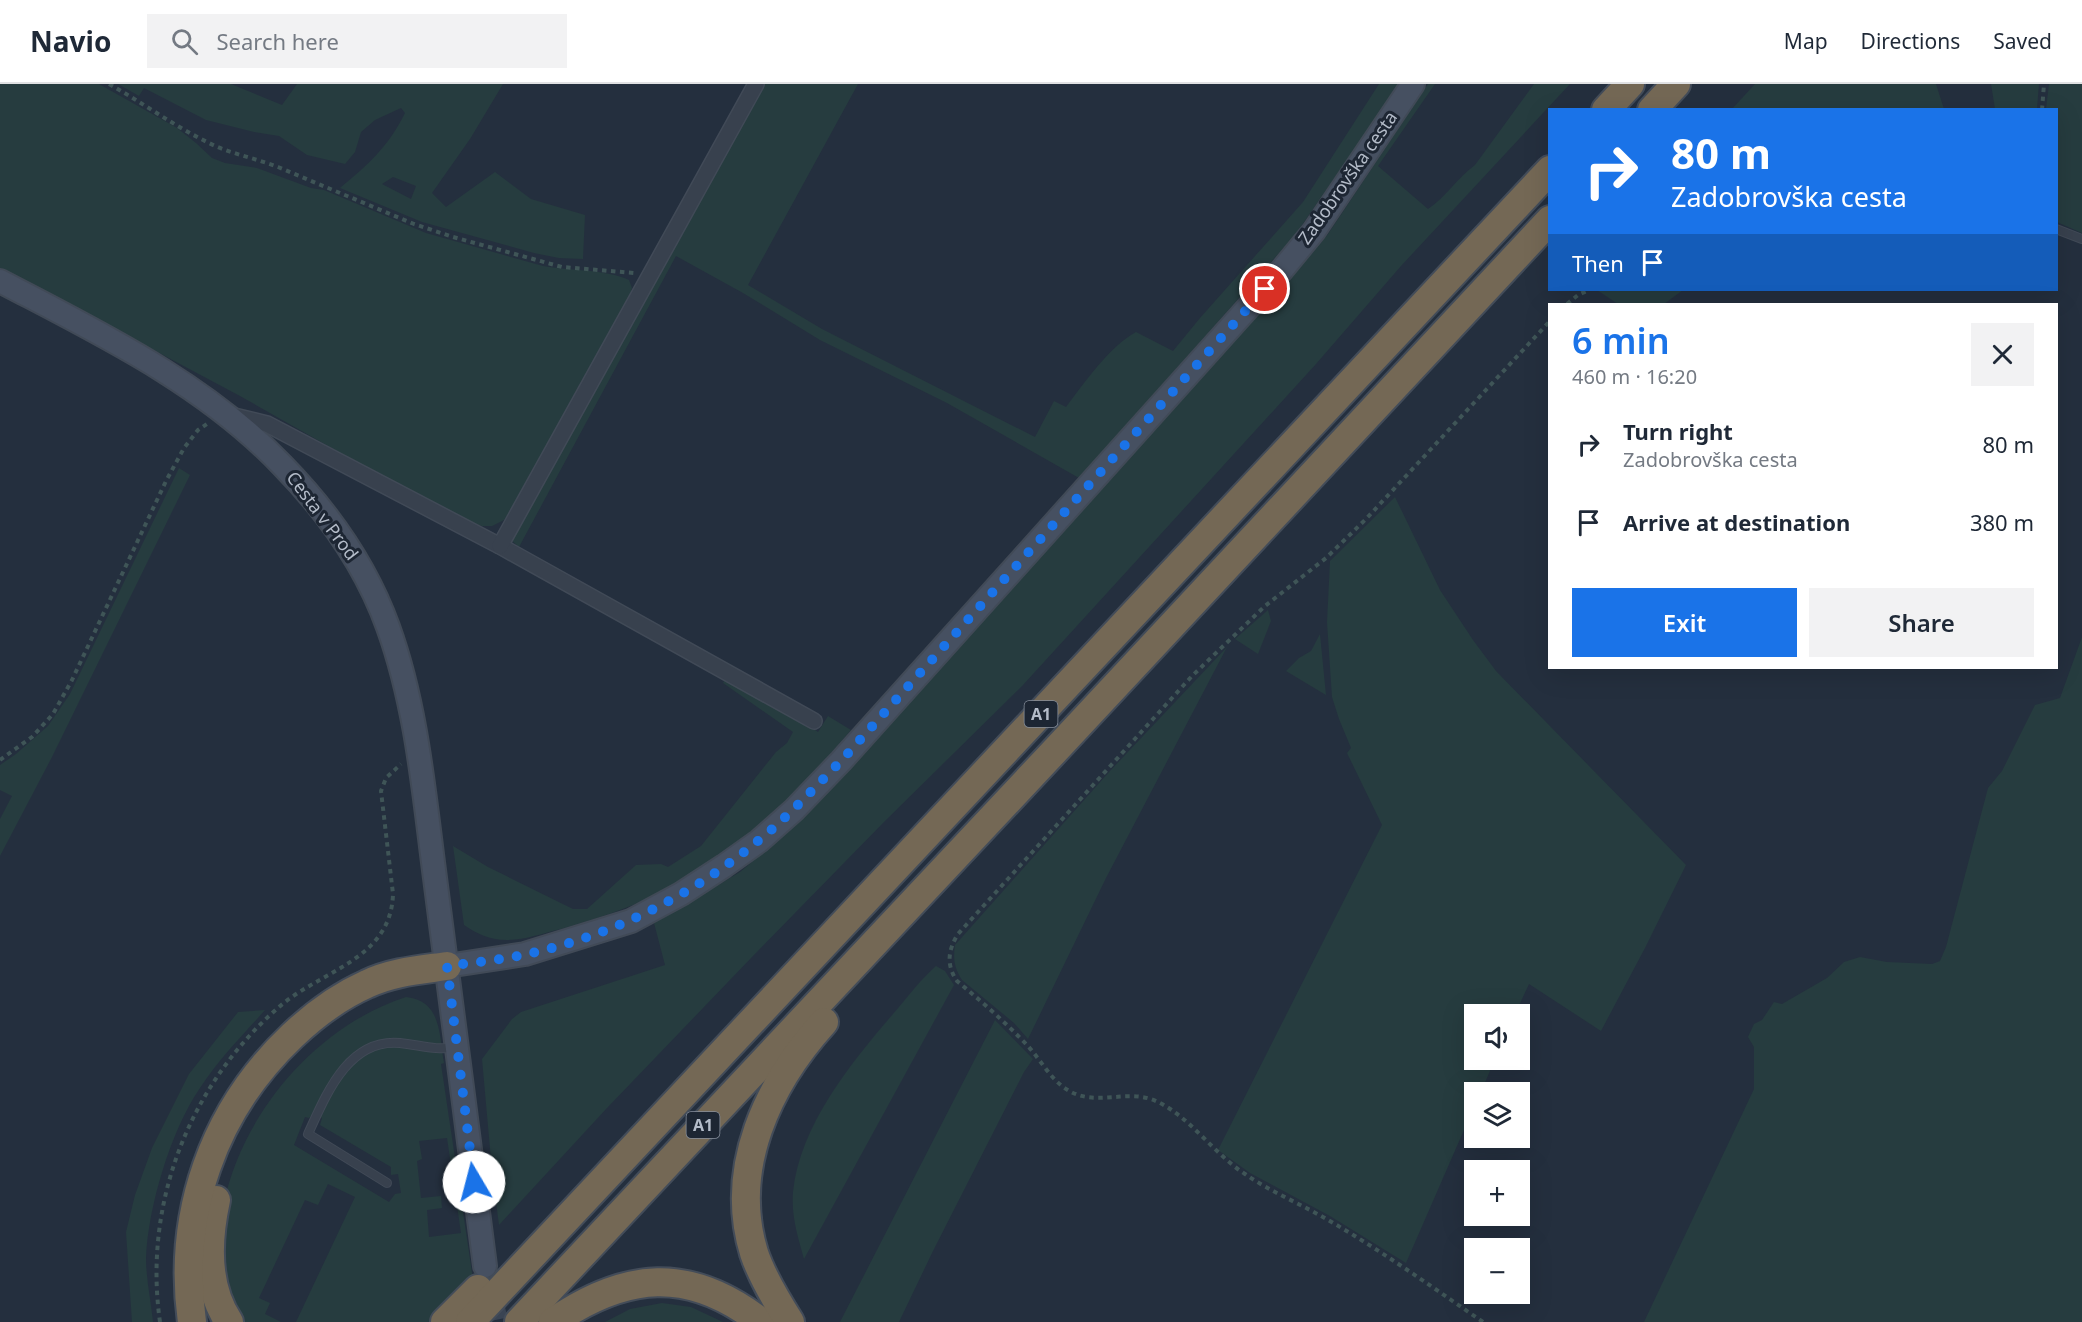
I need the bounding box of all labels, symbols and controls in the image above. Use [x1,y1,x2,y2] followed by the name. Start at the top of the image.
[147,14,567,68] search box
[30,22,111,60] text: Navio
[168,25,201,58] icon: search
[216,26,339,56] text: Search here
[1784,27,1828,55] text: Map
[1861,27,1960,55] text: Directions
[1993,27,2052,55] text: Saved
[1292,106,1402,249] street label: Zadobrovška cesta
[1671,124,1771,181] text: 80 m
[1572,132,1650,210] icon: right
[1671,178,1907,215] text: Zadobrovška cesta
[1636,246,1669,279] icon: arrive
[1572,248,1624,278] text: Then
[1239,263,1290,314] pin
[1248,272,1281,305] icon: arrive
[1572,316,1670,365] text: 6 min
[1971,323,2034,386] button: close
[1572,363,1697,390] text: 460 m · 16:20
[1623,416,1733,446] text: Turn right
[1572,428,1605,461] icon: right
[1983,429,2034,459] text: 80 m
[1623,446,1798,473] text: Zadobrovška cesta
[282,466,364,565] street label: Cesta v Prod
[1572,506,1605,539] icon: arrive
[1623,507,1850,537] text: Arrive at destination
[1970,507,2034,537] text: 380 m
[1572,588,1797,657] button: Exit
[1809,588,2034,657] button: Share
[1024,701,1058,727] road number: A1
[1464,1004,1530,1304] map controls
[1464,1004,1530,1070] button: sound
[1464,1082,1530,1148] button: layers
[686,1112,720,1138] road number: A1
[442,1150,506,1214] position arrow
[1464,1160,1530,1226] button: +
[1464,1238,1530,1304] button: −

